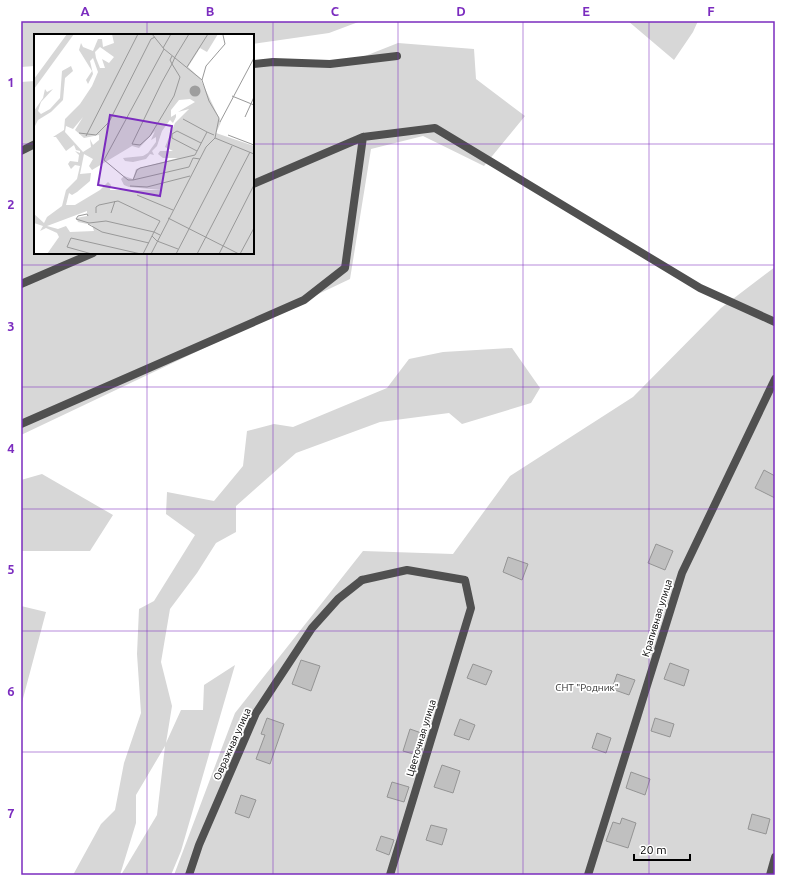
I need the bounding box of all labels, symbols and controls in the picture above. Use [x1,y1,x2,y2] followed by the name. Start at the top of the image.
[80,4,90,18] text: A
[206,4,215,18] text: B
[331,4,340,18] text: C
[456,4,466,18] text: D
[582,4,590,18] text: E
[707,4,715,18] text: F
[34,34,254,254] inset map
[7,75,15,89] text: 1
[7,197,15,211] text: 2
[7,319,15,333] text: 3
[7,441,15,455] text: 4
[7,562,15,576] text: 5
[640,578,674,658] street label: Крапивная улица
[555,682,619,693] park label: СНТ "Родник"
[7,684,15,698] text: 6
[404,698,438,778] street label: Цветочная улица
[211,706,253,782] street label: Овражная улица
[7,806,15,820] text: 7
[634,836,690,862] scale bar
[640,843,667,856] text: 20 m

